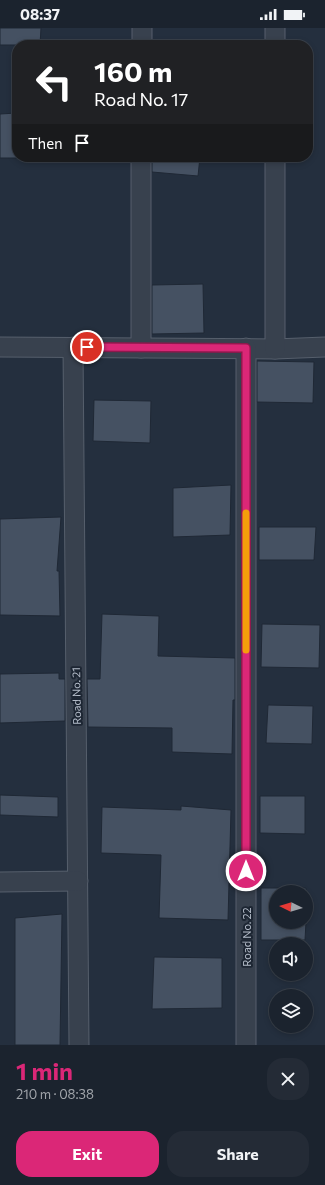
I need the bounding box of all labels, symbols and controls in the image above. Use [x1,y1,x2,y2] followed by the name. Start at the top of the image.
[20,5,60,23] text: 08:37
[94,54,172,88] text: 160 m
[28,56,80,108] icon: left
[94,88,188,110] text: Road No. 17
[71,132,93,154] icon: arrive
[28,134,63,152] text: Then
[70,330,104,364] pin
[76,336,98,358] icon: arrive
[69,667,83,725] street label: Road No. 21
[225,850,267,892] position arrow
[269,885,313,929] north arrow
[269,885,313,1033] map controls
[240,907,253,967] street label: Road No. 22
[269,937,313,981] button: sound
[269,989,313,1033] button: layers
[16,1056,73,1085] text: 1 min
[267,1058,309,1100] button: close
[16,1086,94,1102] text: 210 m · 08:38
[16,1131,159,1177] button: Exit
[167,1131,309,1177] button: Share

